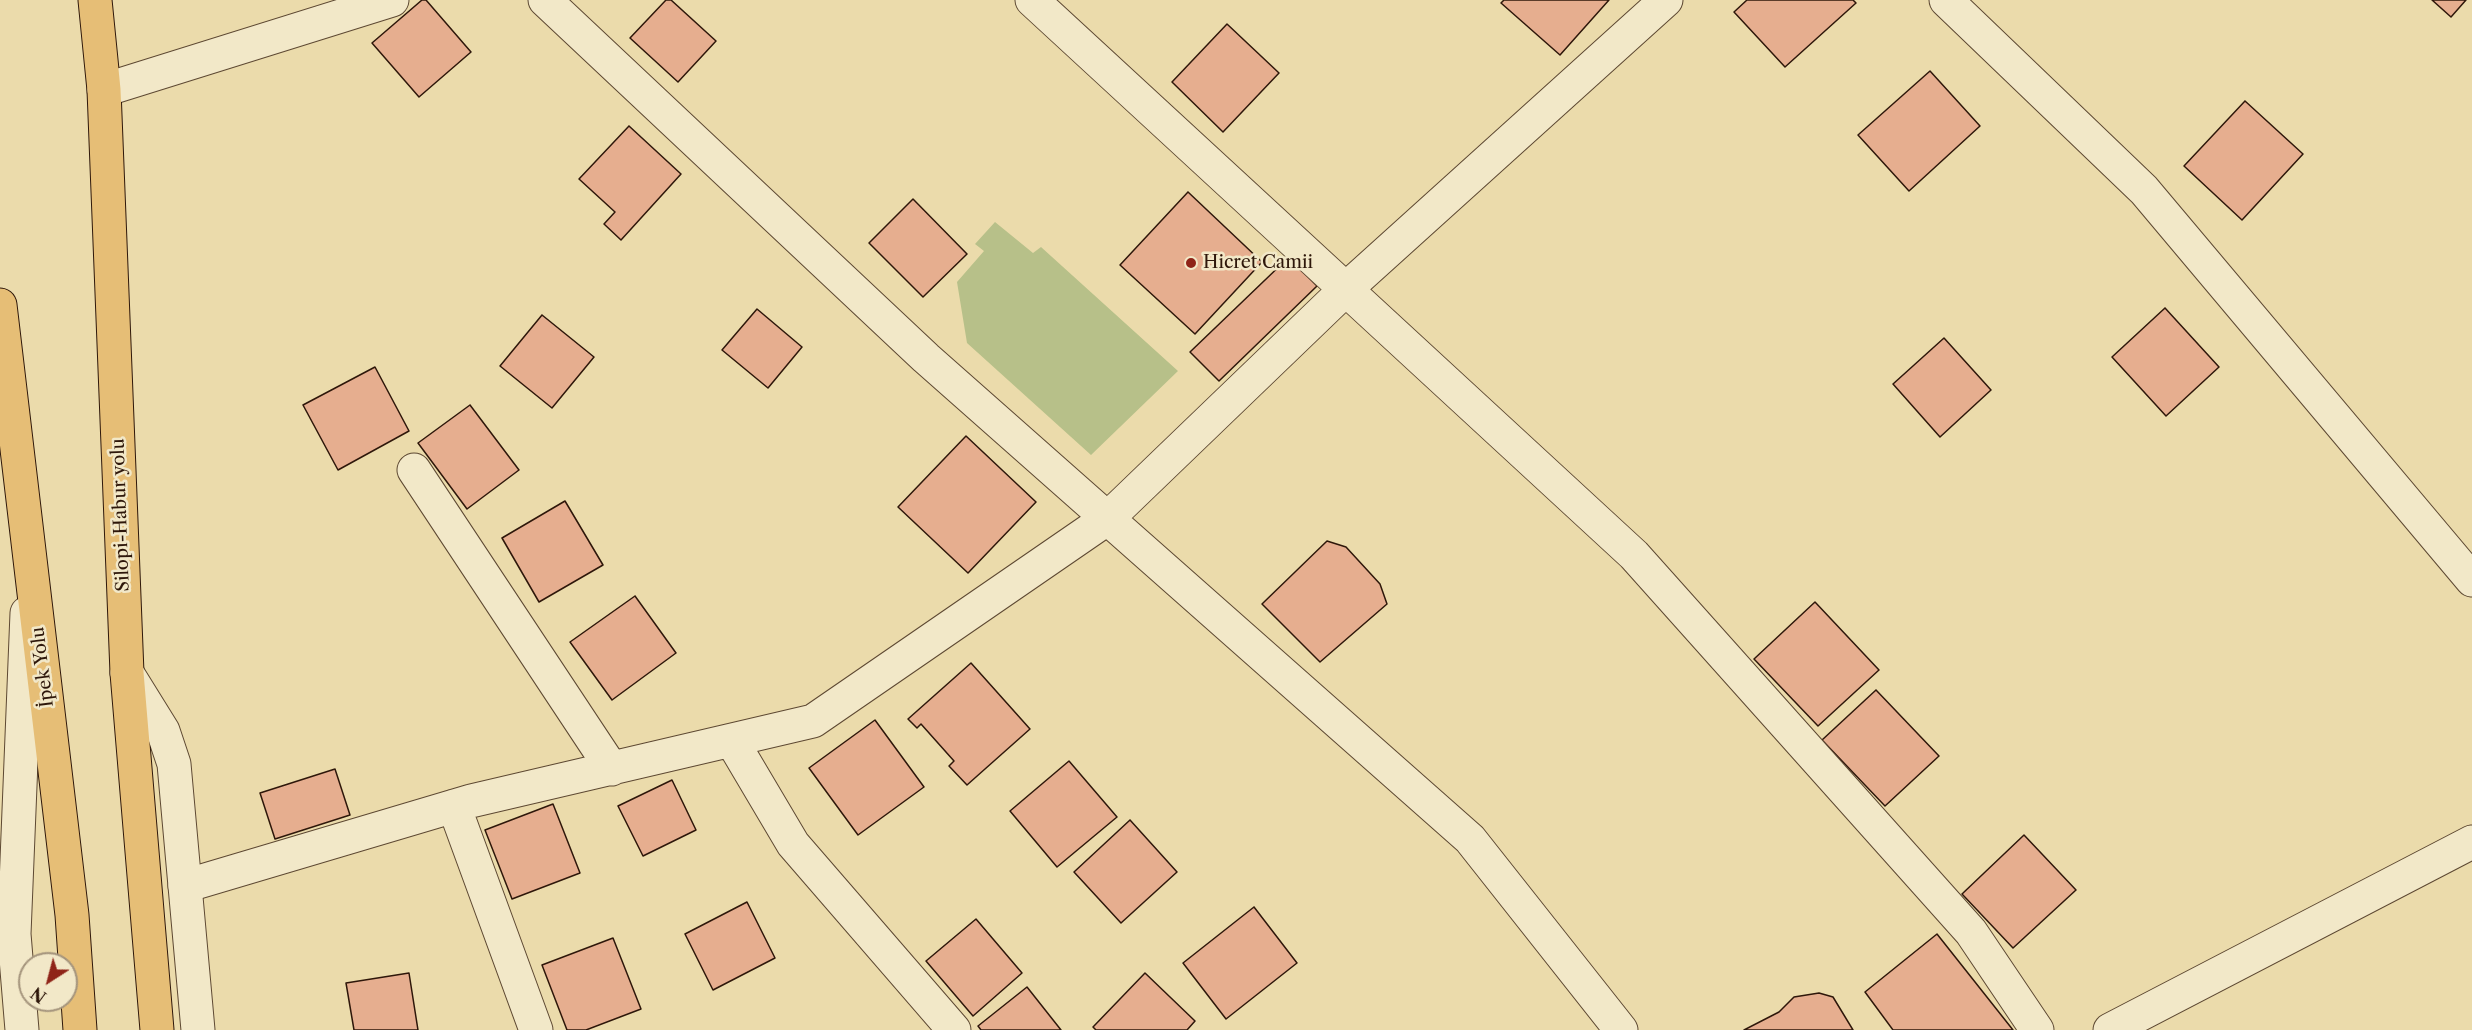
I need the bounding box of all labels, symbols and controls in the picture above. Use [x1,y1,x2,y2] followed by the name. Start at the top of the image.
[1203,252,1313,274] place label: Hicret Camii
[1184,256,1198,270] marker: Hicret Camii
[108,438,134,592] street label: Silopi-Habur yolu
[27,625,59,709] street label: İpek Yolu
[18,952,78,1012] north arrow
[27,983,50,1007] text: N

